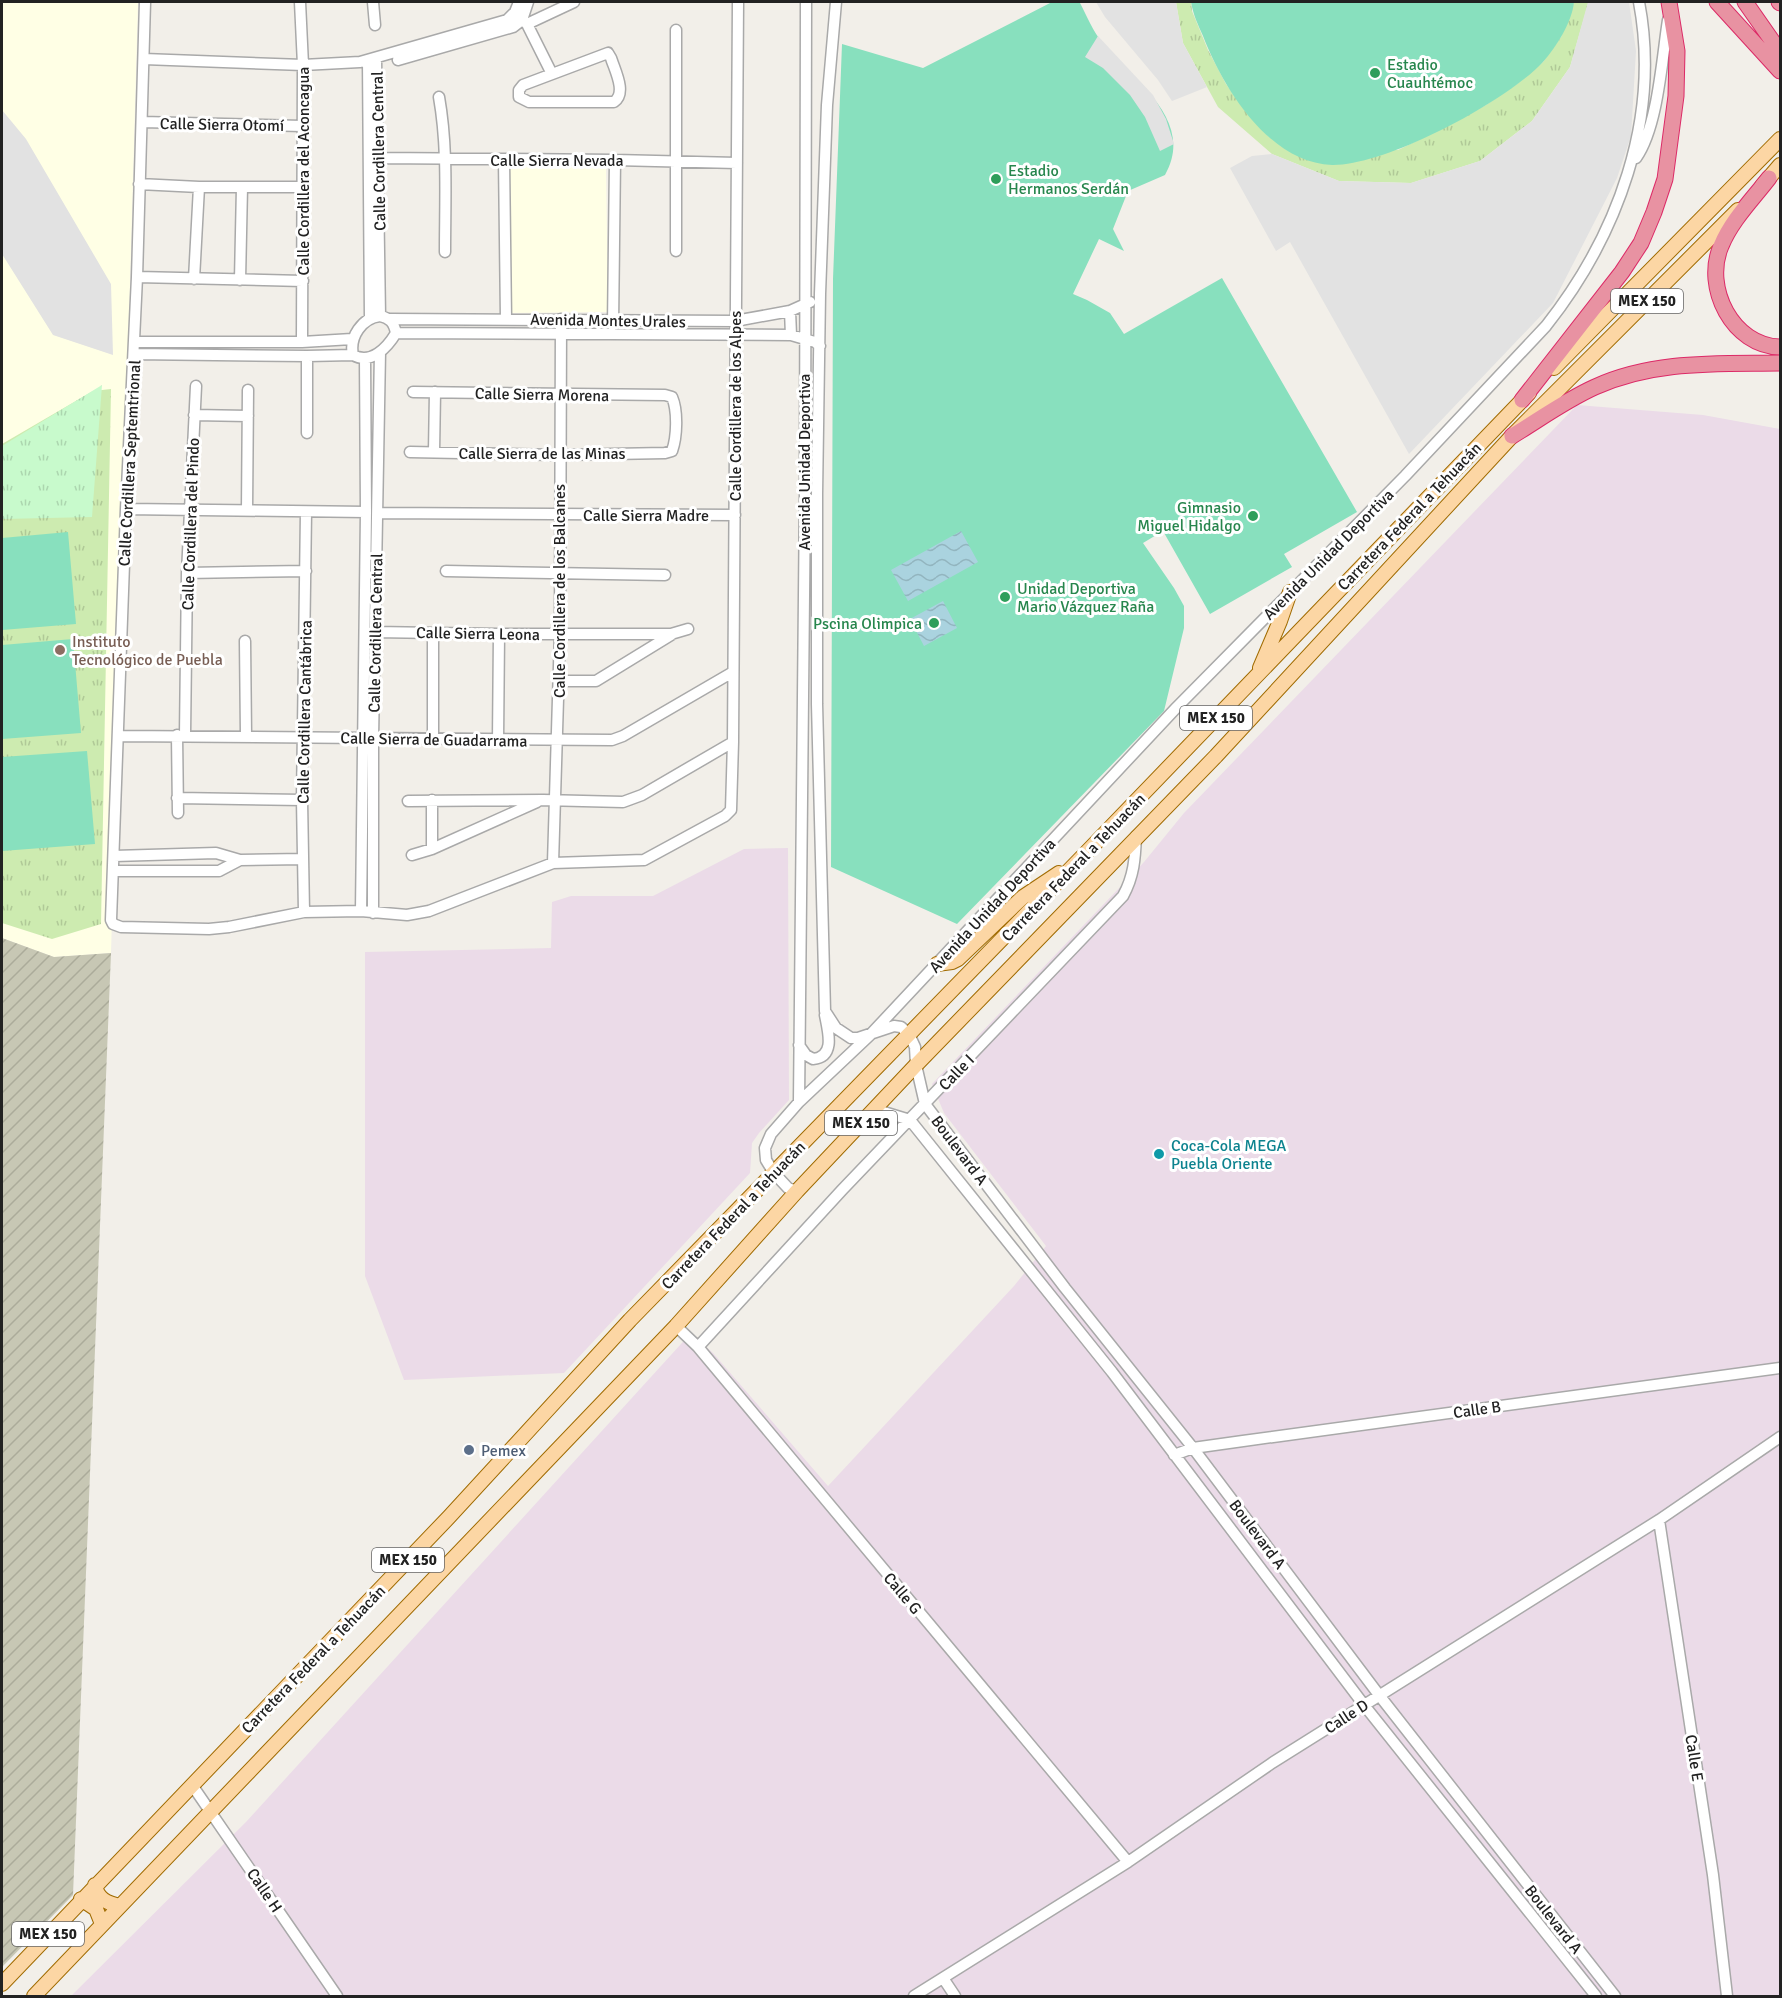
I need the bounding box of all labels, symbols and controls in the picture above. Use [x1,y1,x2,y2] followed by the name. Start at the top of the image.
[1387,55,1473,93] place label: Estadio Cuauhtémoc
[1368,66,1382,80] marker: Estadio Cuauhtémoc
[294,67,314,275] street label: Calle Cordillera del Aconcagua
[368,71,390,231] street label: Calle Cordillera Central
[160,114,285,136] street label: Calle Sierra Otomí
[490,151,624,171] street label: Calle Sierra Nevada
[1008,161,1129,199] place label: Estadio Hermanos Serdán
[989,172,1003,186] marker: Estadio Hermanos Serdán
[1611,289,1683,313] road number: MEX 150
[530,310,686,332] street label: Avenida Montes Urales
[726,311,746,501] street label: Calle Cordillera de los Alpes
[115,359,145,567] street label: Calle Cordillera Septemtrional
[795,374,815,550] street label: Avenida Unidad Deportiva
[475,384,609,406] street label: Calle Sierra Morena
[178,437,204,611] street label: Calle Cordillera del Pindo
[1334,438,1486,595] street label: Carretera Federal a Tehuacán
[458,444,626,464] street label: Calle Sierra de las Minas
[550,484,570,698] street label: Calle Cordillera de los Balcanes
[1259,485,1398,624] street label: Avenida Unidad Deportiva
[1137,498,1241,536] place label: Gimnasio Miguel Hidalgo
[583,506,709,526] street label: Calle Sierra Madre
[1246,509,1260,523] marker: Gimnasio Miguel Hidalgo
[365,553,387,713] street label: Calle Cordillera Central
[1017,579,1154,617] place label: Unidad Deportiva Mario Vázquez Raña
[998,590,1012,604] marker: Unidad Deportiva Mario Vázquez Raña
[813,614,922,634] place label: Pscina Olimpica
[927,616,941,630] marker: Pscina Olimpica
[293,620,317,804] street label: Calle Cordillera Cantábrica
[416,623,540,645] street label: Calle Sierra Leona
[72,632,223,670] place label: Instituto Tecnológico de Puebla
[53,643,67,657] marker: Instituto Tecnológico de Puebla
[1180,706,1252,730] road number: MEX 150
[340,728,528,752] street label: Calle Sierra de Guadarrama
[998,789,1150,946] street label: Carretera Federal a Tehuacán
[925,834,1060,977] street label: Avenida Unidad Deportiva
[935,1050,979,1095] street label: Calle I
[825,1111,897,1135] road number: MEX 150
[927,1112,992,1190] street label: Boulevard A
[1171,1136,1286,1174] place label: Coca-Cola MEGA Puebla Oriente
[658,1137,810,1294] street label: Carretera Federal a Tehuacán
[1152,1147,1166,1161] marker: Coca-Cola MEGA Puebla Oriente
[1452,1397,1502,1423] street label: Calle B
[481,1441,526,1461] place label: Pemex
[462,1443,476,1457] marker: Pemex
[1225,1496,1290,1574] street label: Boulevard A
[372,1548,444,1572] road number: MEX 150
[879,1569,925,1619] street label: Calle G
[238,1581,390,1738] street label: Carretera Federal a Tehuacán
[1321,1695,1372,1738] street label: Calle D
[1680,1733,1708,1783] street label: Calle E
[242,1865,286,1916] street label: Calle H
[1520,1881,1586,1958] street label: Boulevard A
[12,1922,84,1946] road number: MEX 150

